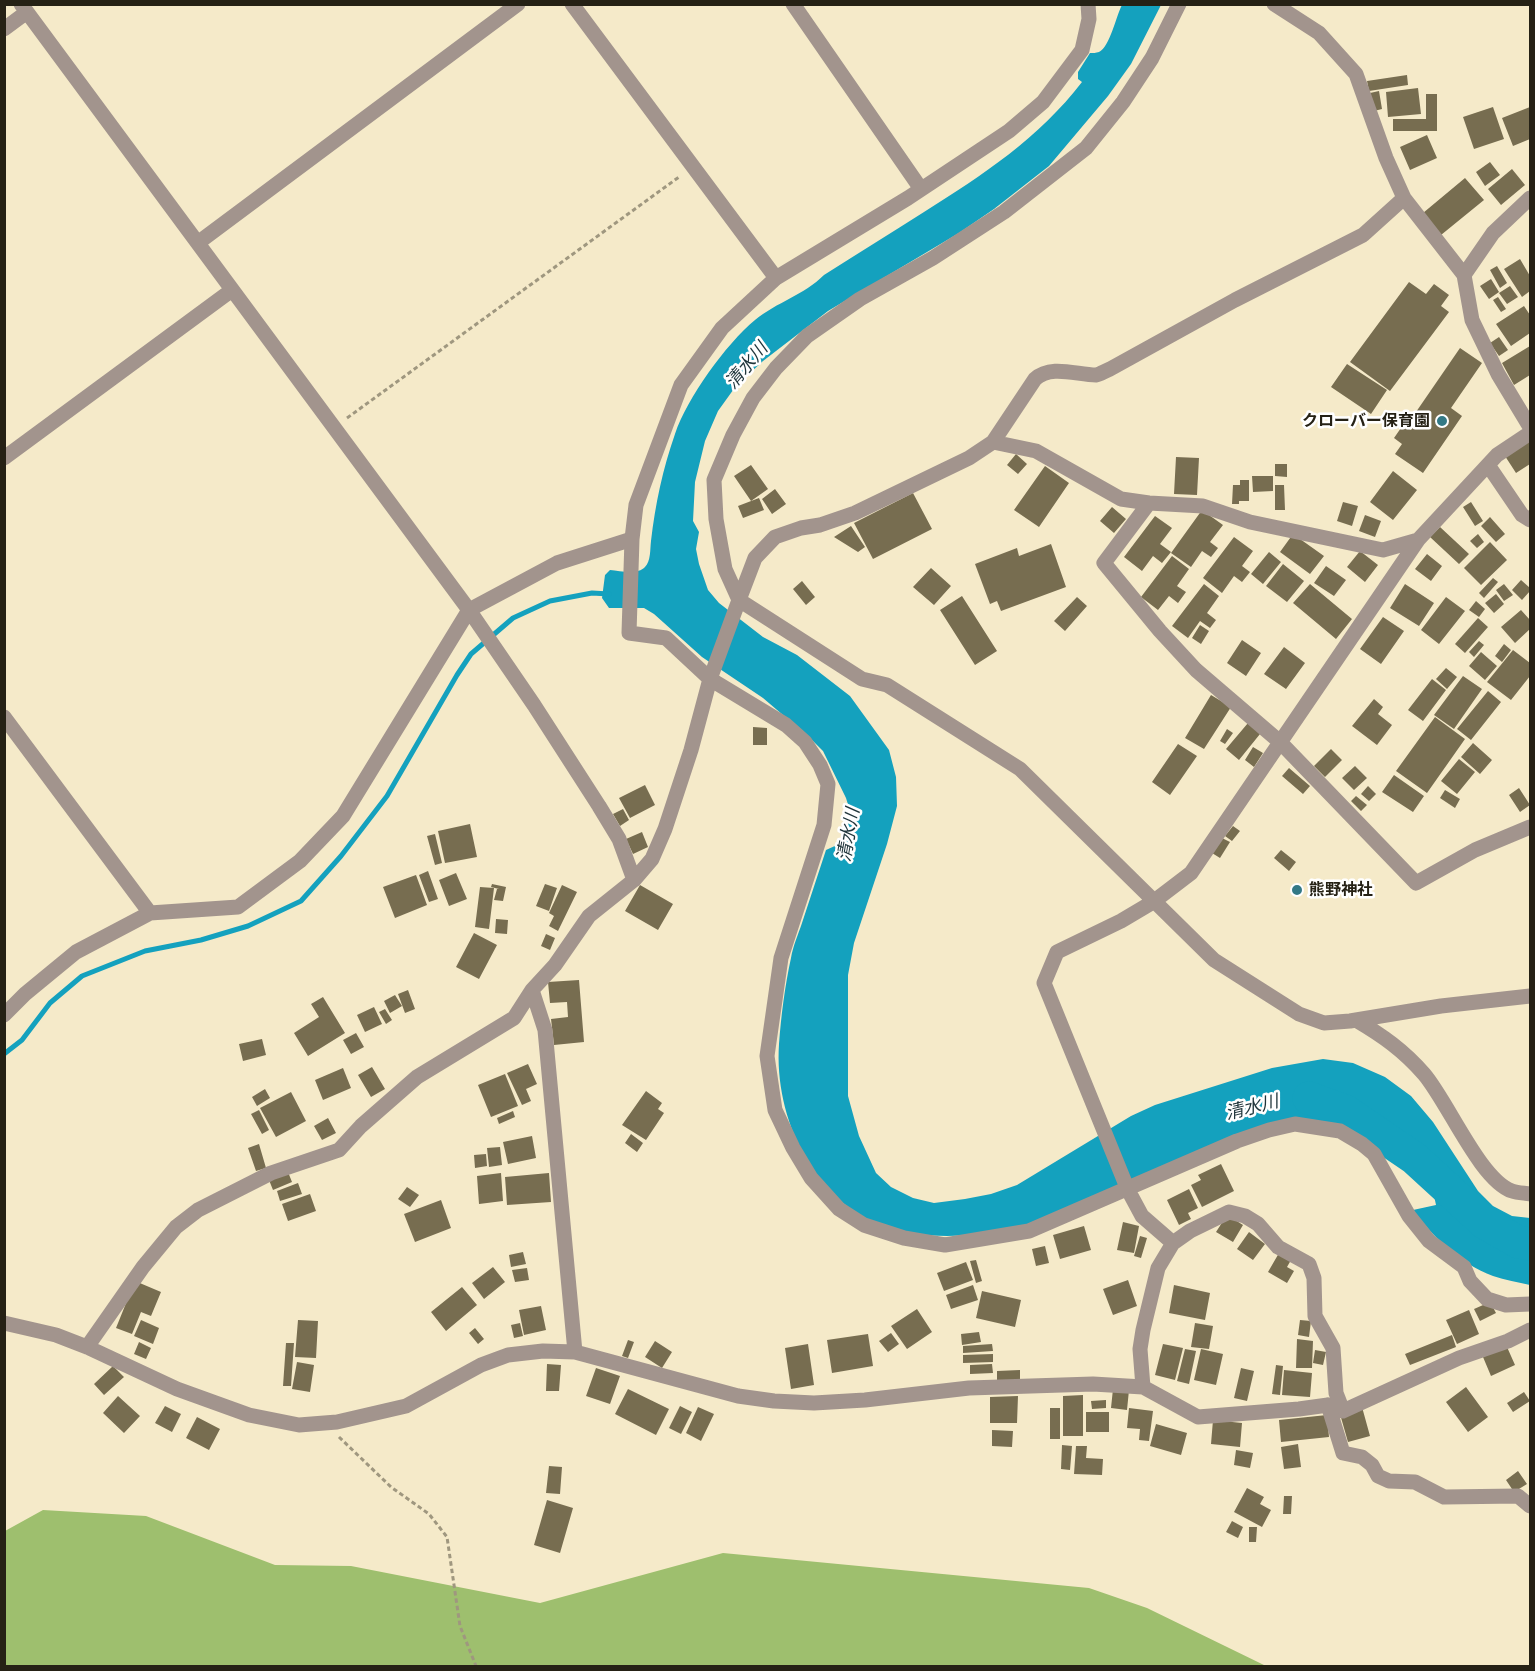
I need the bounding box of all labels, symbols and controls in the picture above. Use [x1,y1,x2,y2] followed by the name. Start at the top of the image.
[721,338,773,394] water label: 清水川
[1302,411,1430,431] place label: クローバー保育園
[1435,414,1449,428] marker: クローバー保育園
[834,807,864,863] water label: 清水川
[1309,880,1373,900] place label: 熊野神社
[1290,883,1304,897] marker: 熊野神社
[1223,1091,1281,1125] water label: 清水川

